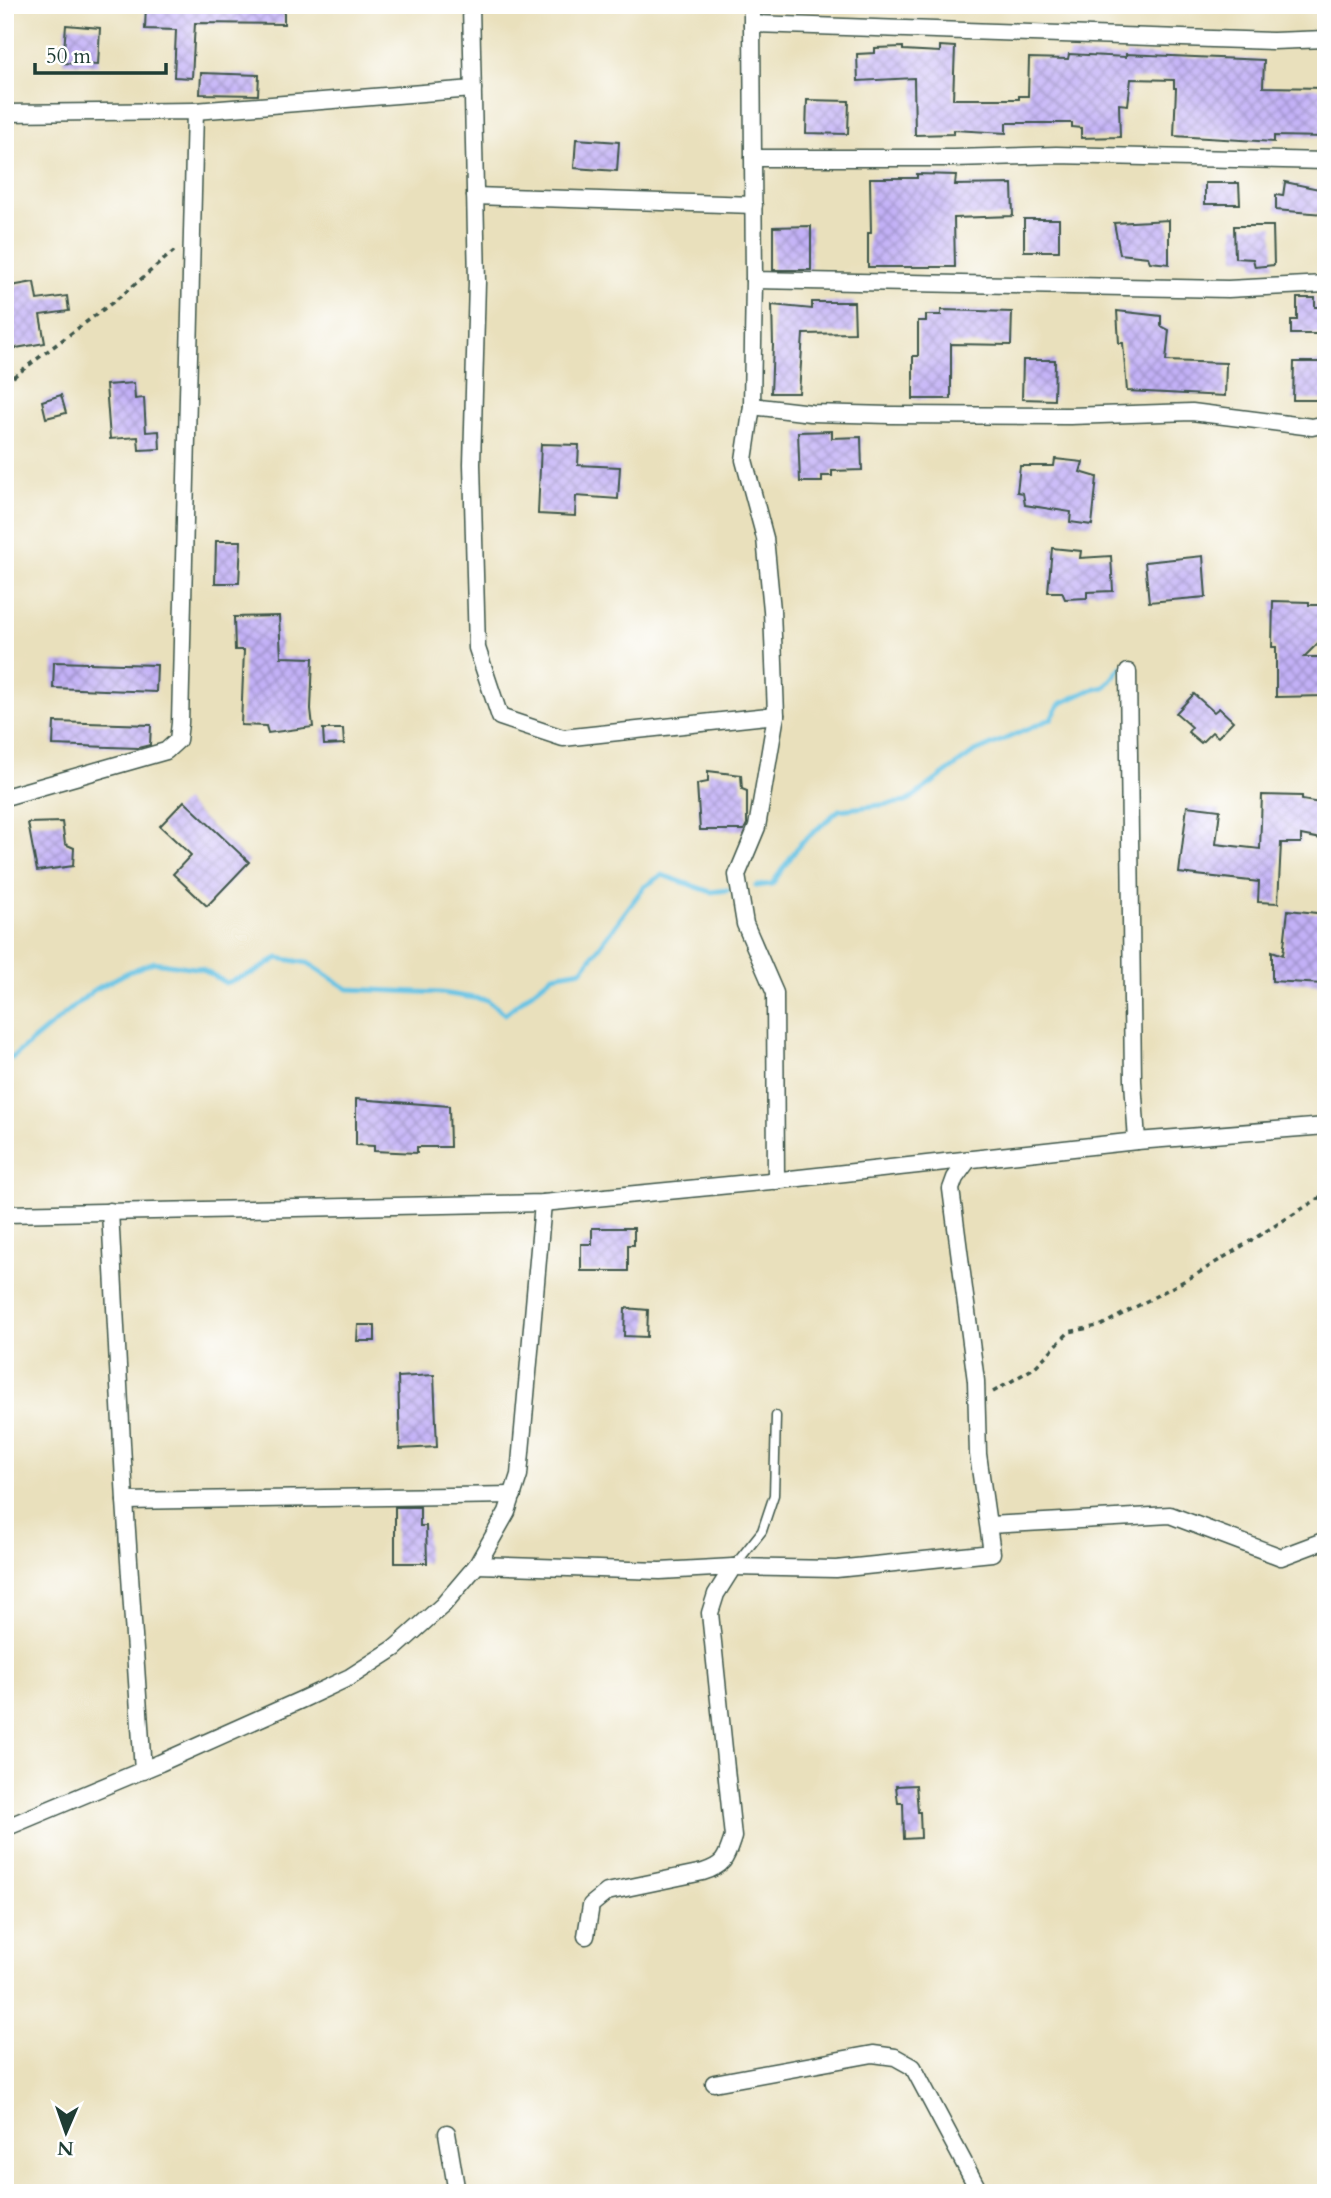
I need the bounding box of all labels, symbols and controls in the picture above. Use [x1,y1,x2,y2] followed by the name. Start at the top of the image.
[35,32,166,76] scale bar
[46,42,91,71] text: 50 m
[32,2096,102,2166] north arrow
[56,2135,74,2161] text: N

